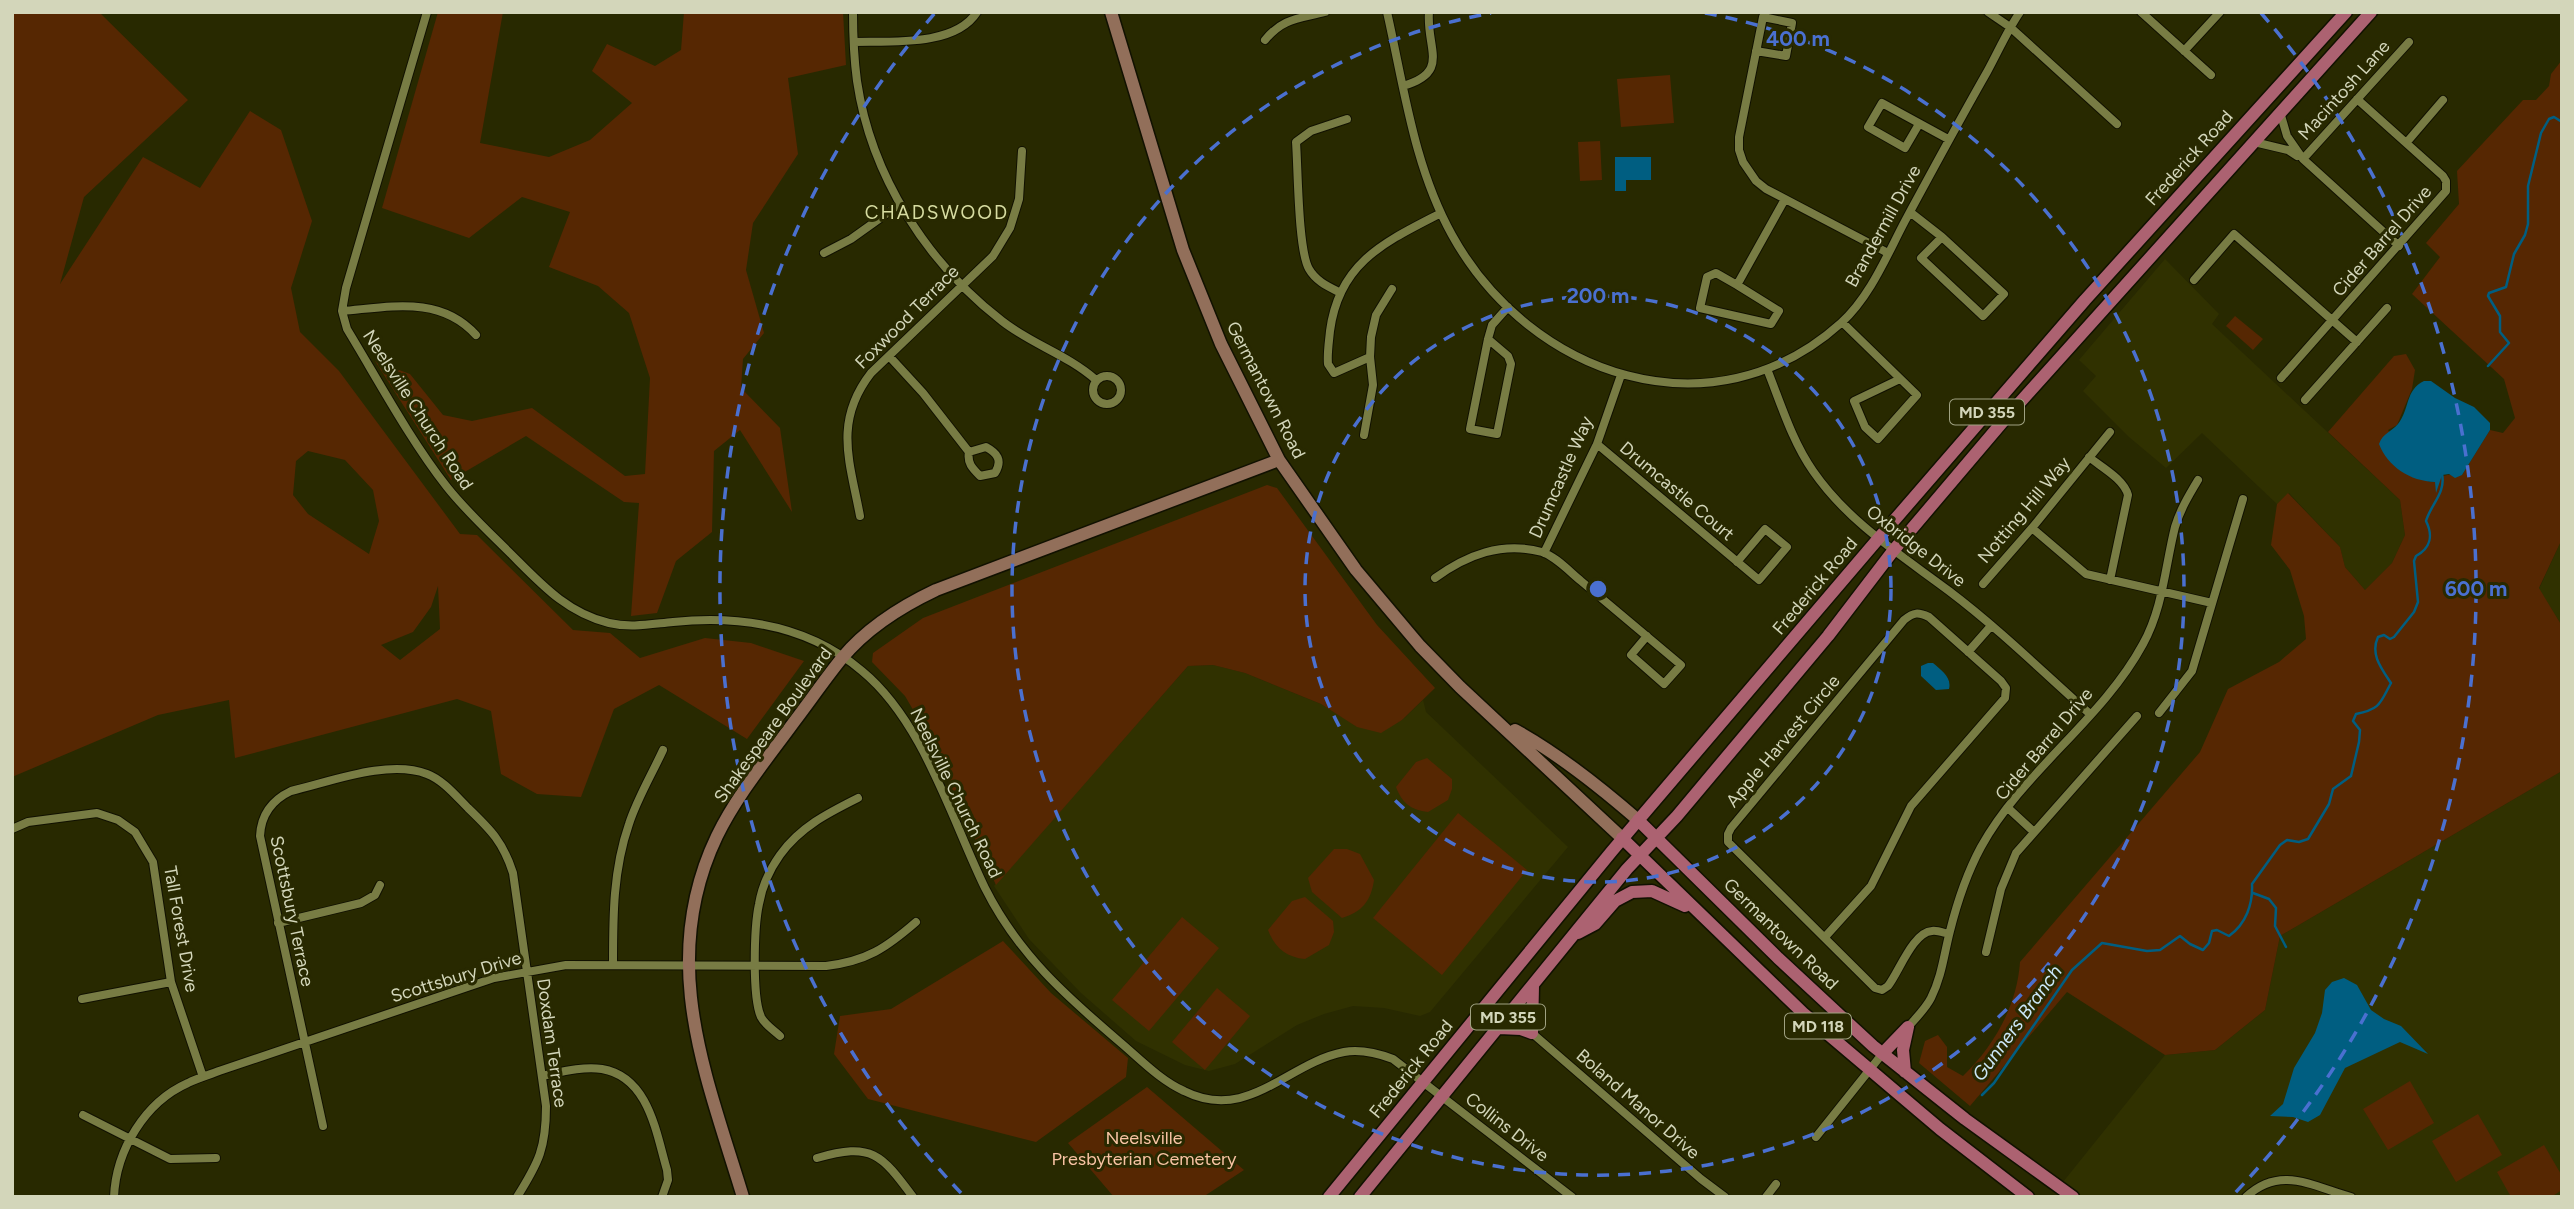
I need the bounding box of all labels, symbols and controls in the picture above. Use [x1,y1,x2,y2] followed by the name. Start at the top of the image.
[1766,26,1830,51] text: 400 m
[2293,35,2395,144] street label: Macintosh Lane
[2141,106,2237,210] street label: Frederick Road
[1840,161,1926,291] street label: Brandermill Drive
[2328,181,2436,301] street label: Cider Barrel Drive
[865,201,1009,224] district label: CHADSWOOD
[850,260,964,374] street label: Foxwood Terrace
[1567,283,1629,308] text: 200 m
[1222,318,1310,462] street label: Germantown Road
[358,326,478,494] street label: Neelsville Church Road
[1950,400,2024,424] road number: MD 355
[1524,412,1598,541] street label: Drumcastle Way
[1615,437,1739,545] street label: Drumcastle Court
[1973,452,2075,568] street label: Notting Hill Way
[1862,500,1970,592] street label: Oxbridge Drive
[1768,533,1862,639] street label: Frederick Road
[2445,576,2507,601] text: 600 m
[1586,577,1610,601] centre of rings
[709,643,837,807] street label: Shakespeare Boulevard
[1721,670,1845,812] street label: Apple Harvest Circle
[1990,683,2098,805] street label: Cider Barrel Drive
[905,704,1007,882] street label: Neelsville Church Road
[265,834,319,988] street label: Scottsbury Terrace
[159,864,203,994] street label: Tall Forest Drive
[1719,874,1843,994] street label: Germantown Road
[388,947,524,1007] street label: Scottsbury Drive
[1967,960,2067,1085] water label: Gunners Branch
[532,977,572,1109] street label: Doxdam Terrace
[1471,1004,1545,1030] road number: MD 355
[1785,1014,1851,1038] road number: MD 118
[1365,1015,1457,1123] street label: Frederick Road
[1572,1044,1704,1164] street label: Boland Manor Drive
[1461,1088,1553,1167] street label: Collins Drive
[1051,1127,1237,1170] park label: Neelsville Presbyterian Cemetery

